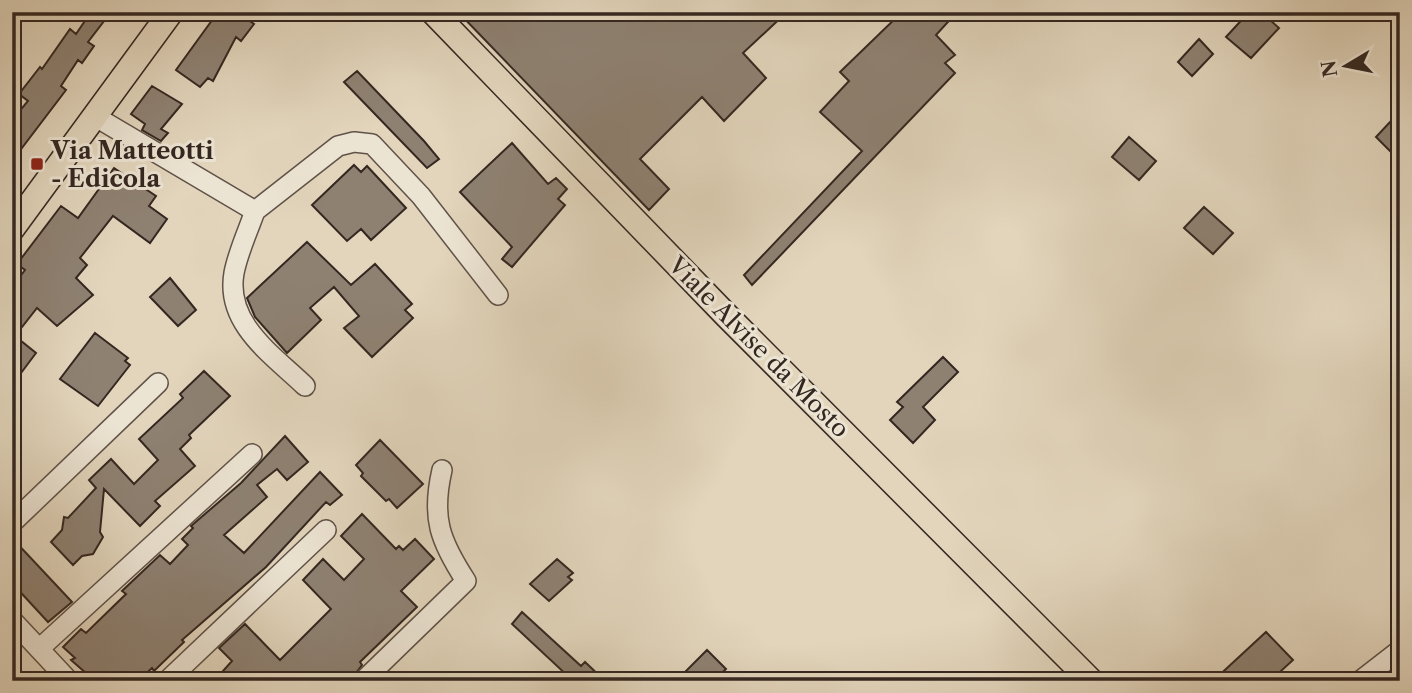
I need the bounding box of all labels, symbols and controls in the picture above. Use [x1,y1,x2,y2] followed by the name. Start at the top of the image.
[1310,32,1380,102] north arrow
[1317,59,1343,79] text: N
[50,136,214,193] place label: Via Matteotti - Edicola
[29,156,45,172] marker: Via Matteotti - Edicola
[662,250,855,443] street label: Viale Alvise da Mosto

